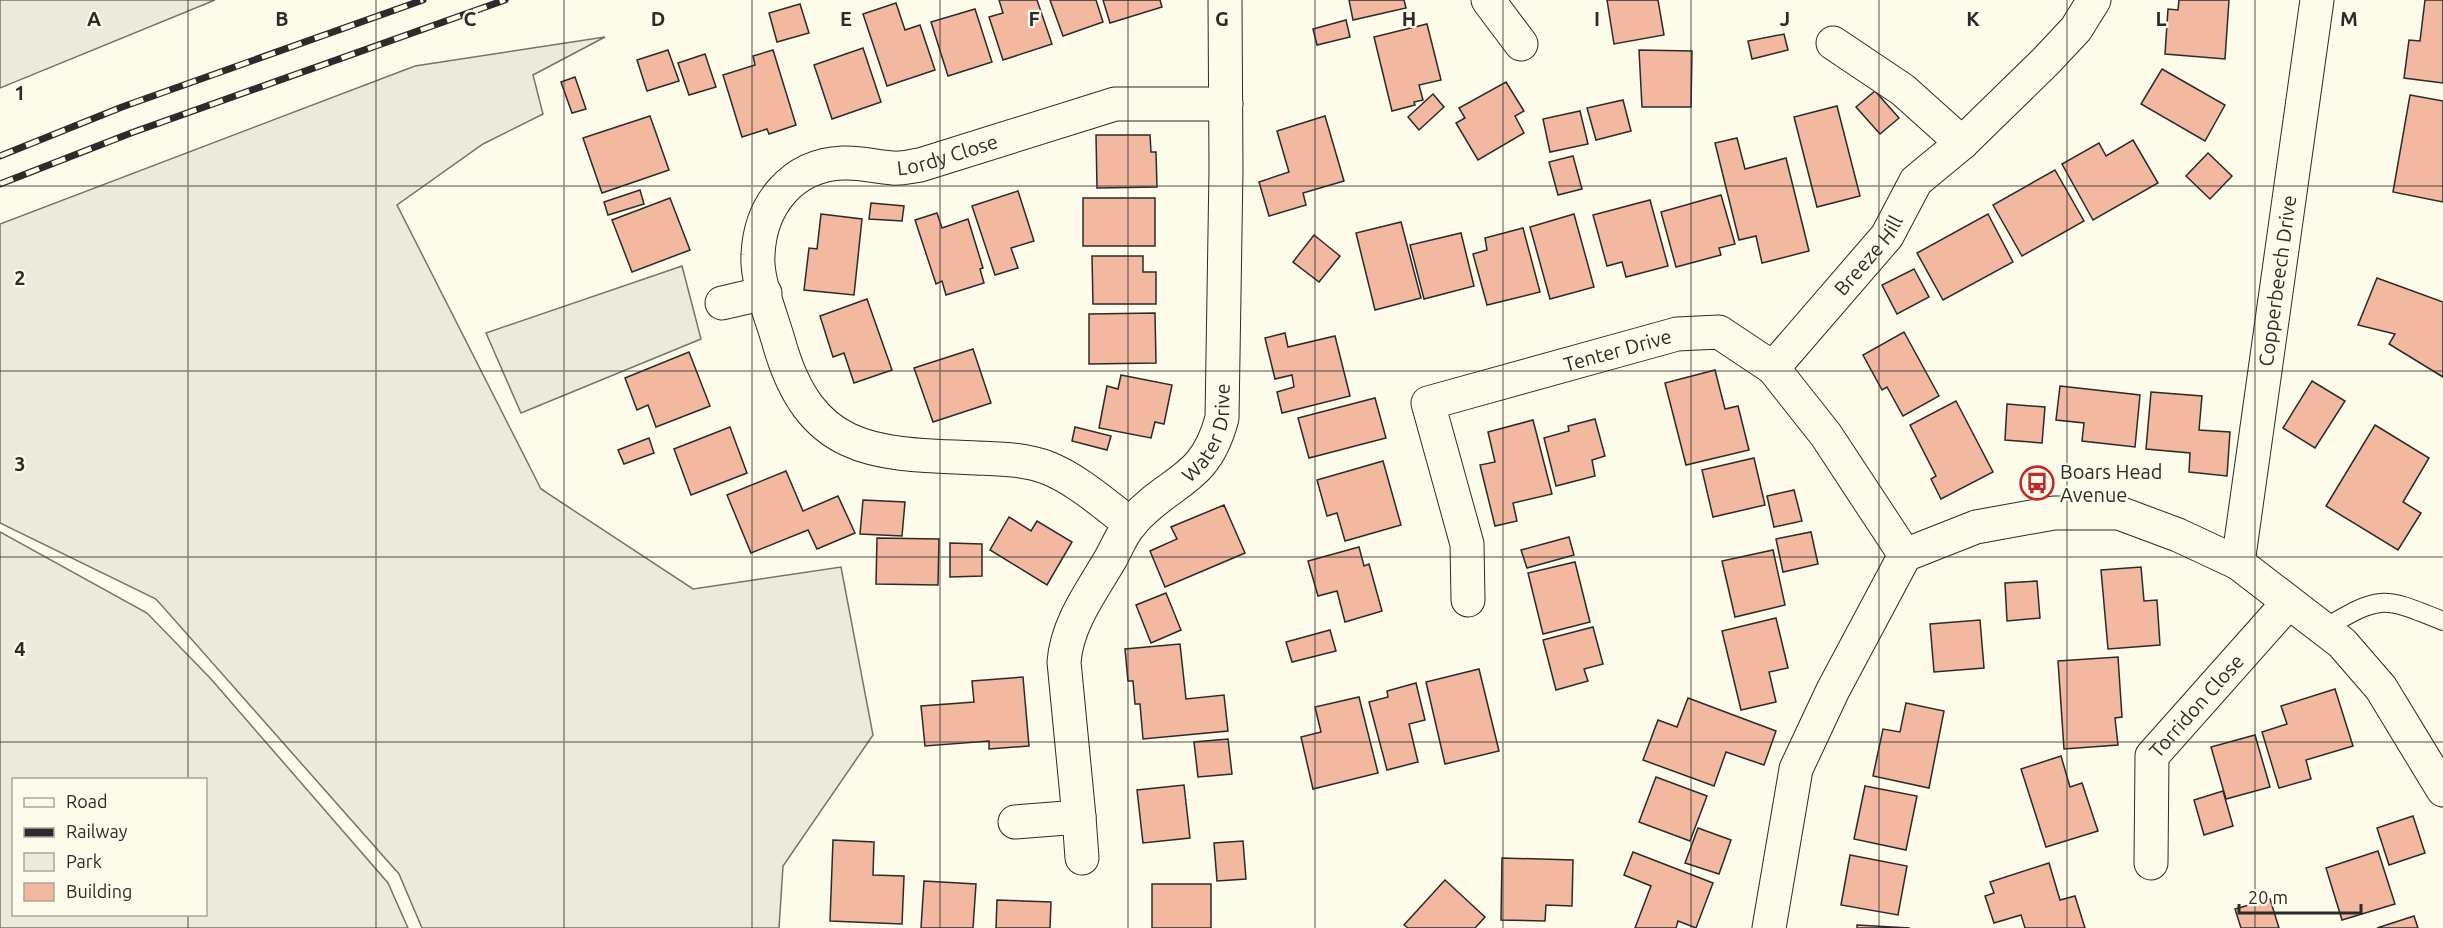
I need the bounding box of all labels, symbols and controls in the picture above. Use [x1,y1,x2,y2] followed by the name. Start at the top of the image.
[87,7,101,30] text: A
[275,7,289,30] text: B
[464,7,477,30] text: C
[651,7,665,30] text: D
[840,7,852,30] text: E
[1028,7,1040,30] text: F
[1215,7,1229,30] text: G
[1402,7,1416,30] text: H
[1594,7,1600,30] text: I
[1780,7,1790,30] text: J
[1966,7,1980,30] text: K
[2156,7,2167,30] text: L
[2340,7,2358,30] text: M
[14,81,26,104] text: 1
[896,129,1001,179] street label: Lordy Close
[2254,194,2300,368] street label: Copperbeech Drive
[1829,211,1907,300] street label: Breeze Hill
[14,266,26,289] text: 2
[1561,324,1674,376] street label: Tenter Drive
[1177,383,1234,487] street label: Water Drive
[14,452,26,475] text: 3
[2060,460,2162,506] place label: Boars Head Avenue
[2019,465,2055,501] bus stop icon: Boars Head Avenue
[14,637,26,660] text: 4
[2144,649,2248,762] street label: Torridon Close
[12,778,207,916] legend
[66,791,108,811] text: Road
[66,821,128,841] text: Railway
[66,851,102,871] text: Park
[2239,877,2360,915] scale bar
[66,881,132,901] text: Building
[2248,887,2288,907] text: 20 m

